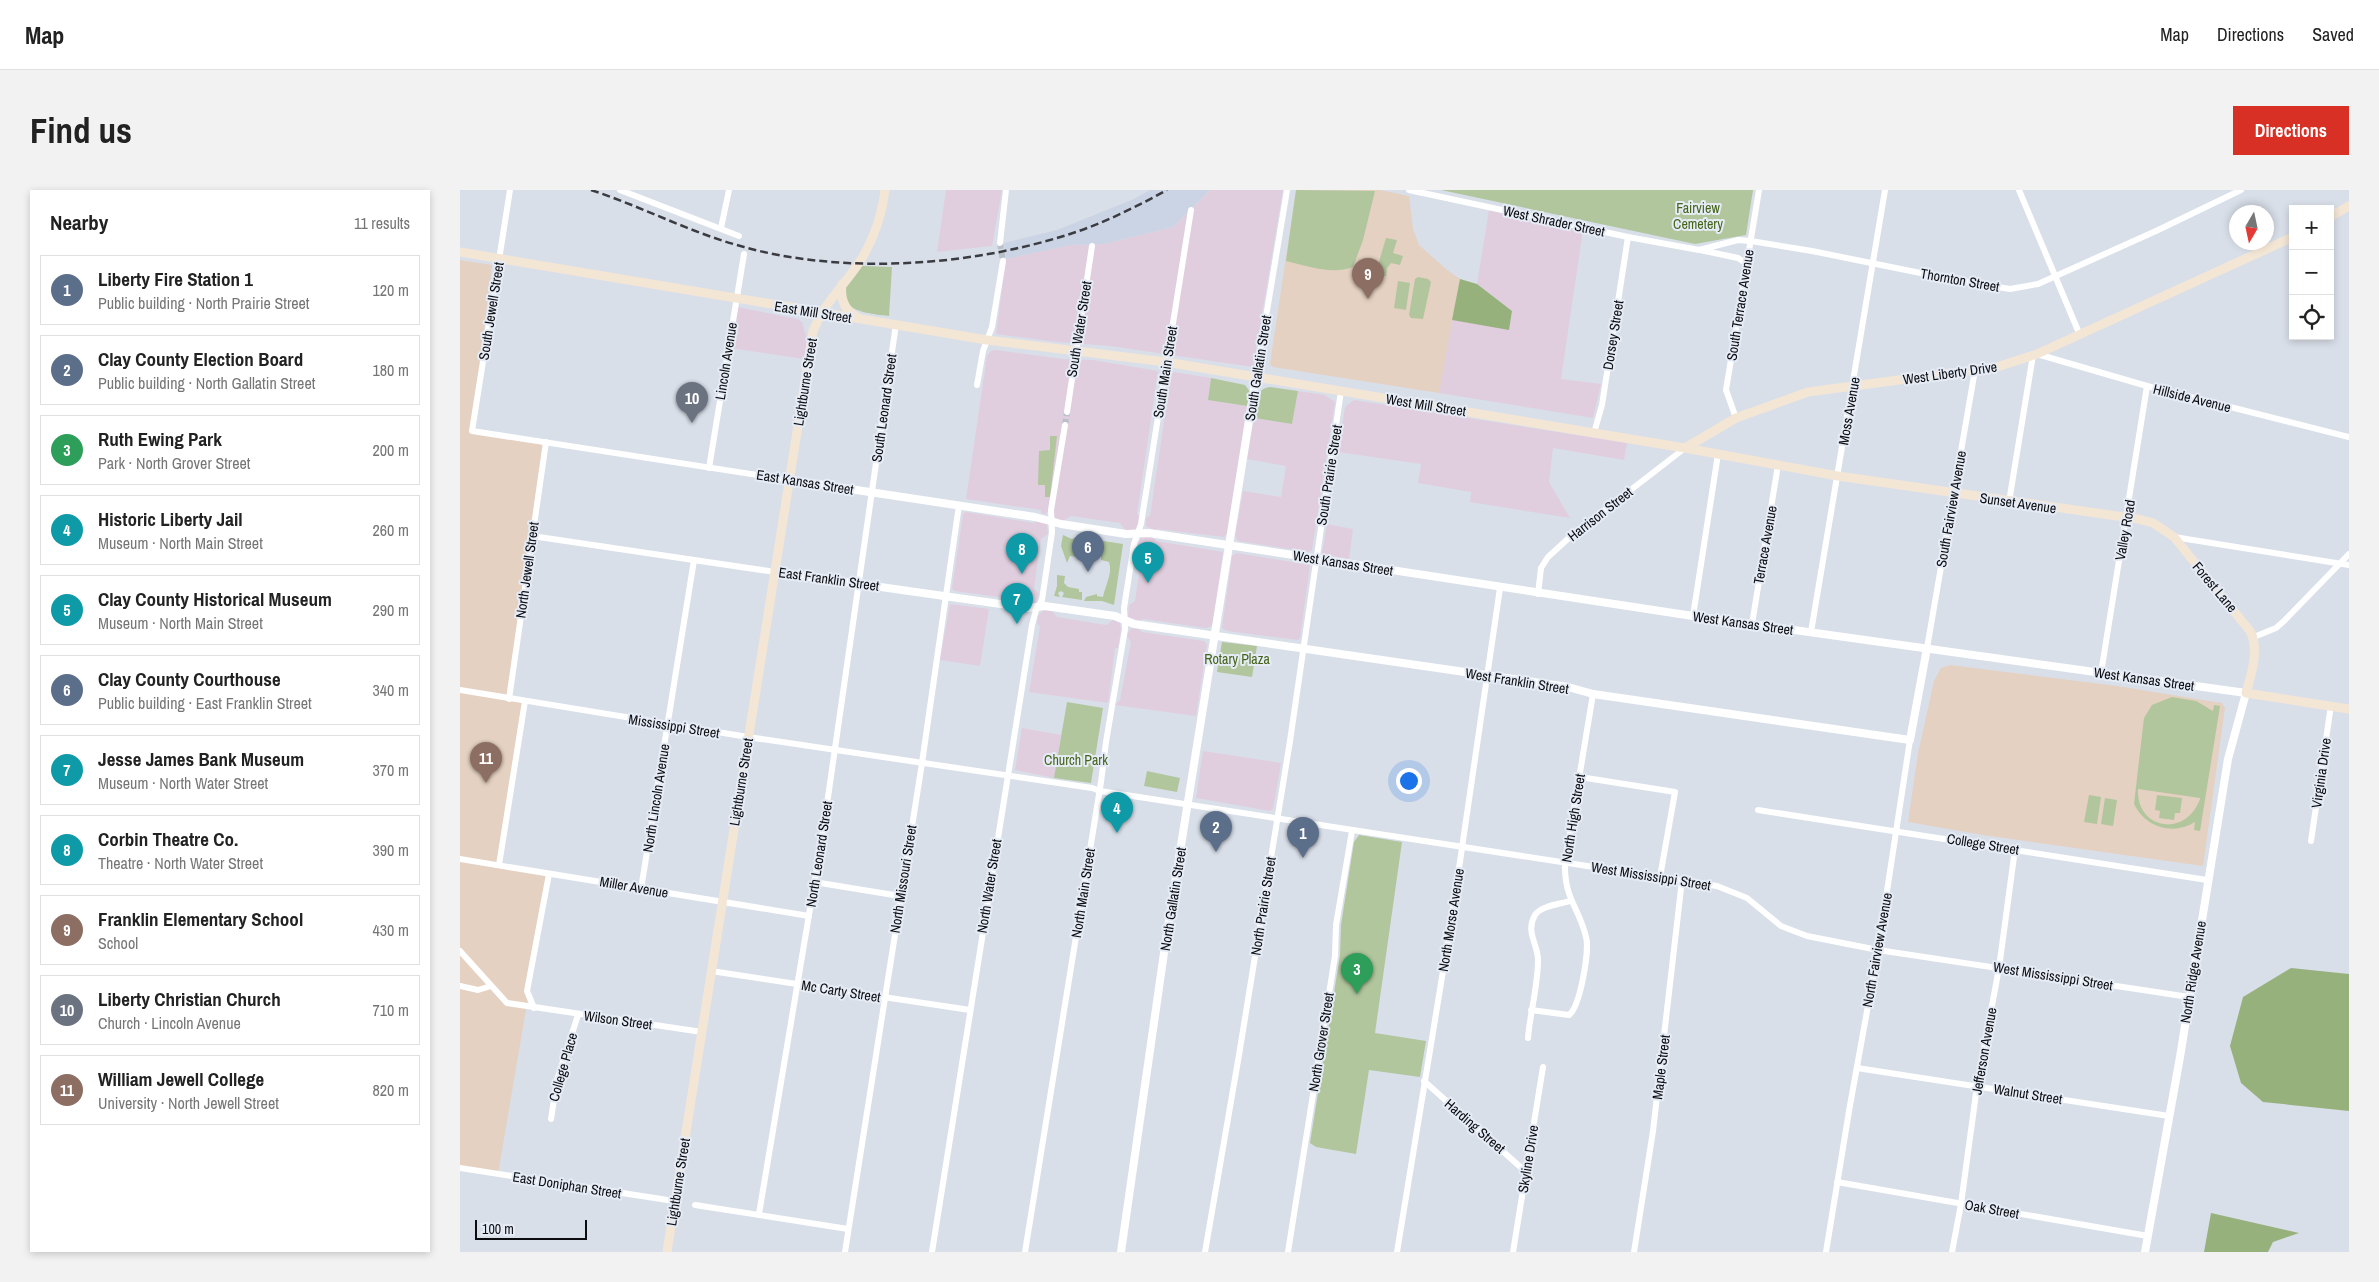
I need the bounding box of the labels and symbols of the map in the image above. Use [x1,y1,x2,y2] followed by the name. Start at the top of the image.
[1673,199,1723,233] park label: Fairview Cemetery
[1501,201,1607,241] street label: West Shrader Street
[2229,205,2274,250] north arrow
[1722,248,1758,362] street label: South Terrace Avenue
[1352,258,1384,299] pin: 9
[474,261,508,361] street label: South Jewell Street
[1919,264,2001,296] street label: Thornton Street
[1063,280,1095,378] street label: South Water Street
[773,297,853,327] street label: East Mill Street
[1599,299,1627,371] street label: Dorsey Street
[1241,314,1275,422] street label: South Gallatin Street
[711,321,741,401] street label: Lincoln Avenue
[1149,325,1181,419] street label: South Main Street
[789,337,821,427] street label: Lightburne Street
[867,353,901,463] street label: South Leonard Street
[1902,357,1998,389] street label: West Liberty Drive
[1834,376,1864,446] street label: Moss Avenue
[2151,380,2233,416] street label: Hillside Avenue
[676,382,708,423] pin: 10
[1385,390,1467,420] street label: West Mill Street
[1312,423,1346,527] street label: South Prairie Street
[1932,449,1970,569] street label: South Fairview Avenue
[755,465,855,499] street label: East Kansas Street
[1564,483,1636,545] street label: Harrison Street
[1979,489,2057,517] street label: Sunset Avenue
[2111,498,2139,562] street label: Valley Road
[1749,504,1781,586] street label: Terrace Avenue
[511,521,543,619] street label: North Jewell Street
[1072,531,1104,572] pin: 6
[1006,533,1038,574] pin: 8
[1132,542,1164,583] pin: 5
[1292,546,1394,580] street label: West Kansas Street
[2189,558,2241,616] street label: Forest Lane
[778,563,880,595] street label: East Franklin Street
[1001,583,1033,624] pin: 7
[1692,607,1794,639] street label: West Kansas Street
[1204,650,1270,668] park label: Rotary Plaza
[2093,663,2195,695] street label: West Kansas Street
[1464,664,1570,698] street label: West Franklin Street
[627,710,721,742] street label: Mississippi Street
[725,737,757,827] street label: Lightburne Street
[2307,737,2335,809] street label: Virginia Drive
[470,742,502,783] pin: 11
[639,742,673,854] street label: North Lincoln Avenue
[1044,751,1108,769] park label: Church Park
[1396,768,1422,794] your location
[1557,772,1589,864] street label: North High Street
[1101,792,1133,833] pin: 4
[802,800,836,908] street label: North Leonard Street
[1200,811,1232,852] pin: 2
[1287,817,1319,858] pin: 1
[886,824,920,934] street label: North Missouri Street
[1946,829,2020,859] street label: College Street
[973,838,1005,934] street label: North Water Street
[1156,846,1190,952] street label: North Gallatin Street
[1067,847,1099,939] street label: North Main Street
[1246,855,1280,957] street label: North Prairie Street
[1590,858,1712,894] street label: West Mississippi Street
[1434,867,1468,973] street label: North Morse Avenue
[598,872,670,902] street label: Miller Avenue
[1858,891,1896,1009] street label: North Fairview Avenue
[2176,920,2210,1024] street label: North Ridge Avenue
[1341,953,1373,994] pin: 3
[1992,958,2114,994] street label: West Mississippi Street
[800,976,882,1006] street label: Mc Carty Street
[1304,991,1338,1093] street label: North Grover Street
[583,1006,653,1034] street label: Wilson Street
[1967,1006,2001,1096] street label: Jefferson Avenue
[545,1030,581,1104] street label: College Place
[1648,1034,1674,1100] street label: Maple Street
[1992,1080,2064,1108] street label: Walnut Street
[1441,1095,1509,1157] street label: Harding Street
[1514,1124,1542,1194] street label: Skyline Drive
[662,1137,694,1227] street label: Lightburne Street
[511,1168,623,1202] street label: East Doniphan Street
[1963,1195,2021,1223] street label: Oak Street
[475,1217,588,1240] scale bar

